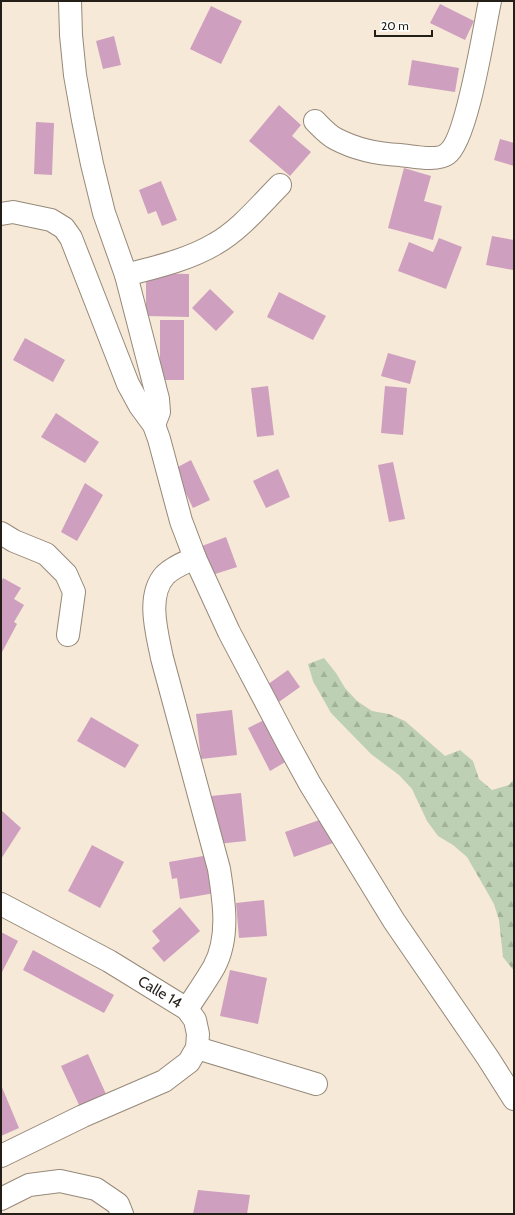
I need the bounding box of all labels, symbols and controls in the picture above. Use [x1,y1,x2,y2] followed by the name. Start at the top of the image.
[375,12,432,38] scale bar
[381,18,409,33] text: 20 m
[135,972,186,1012] street label: Calle 14

